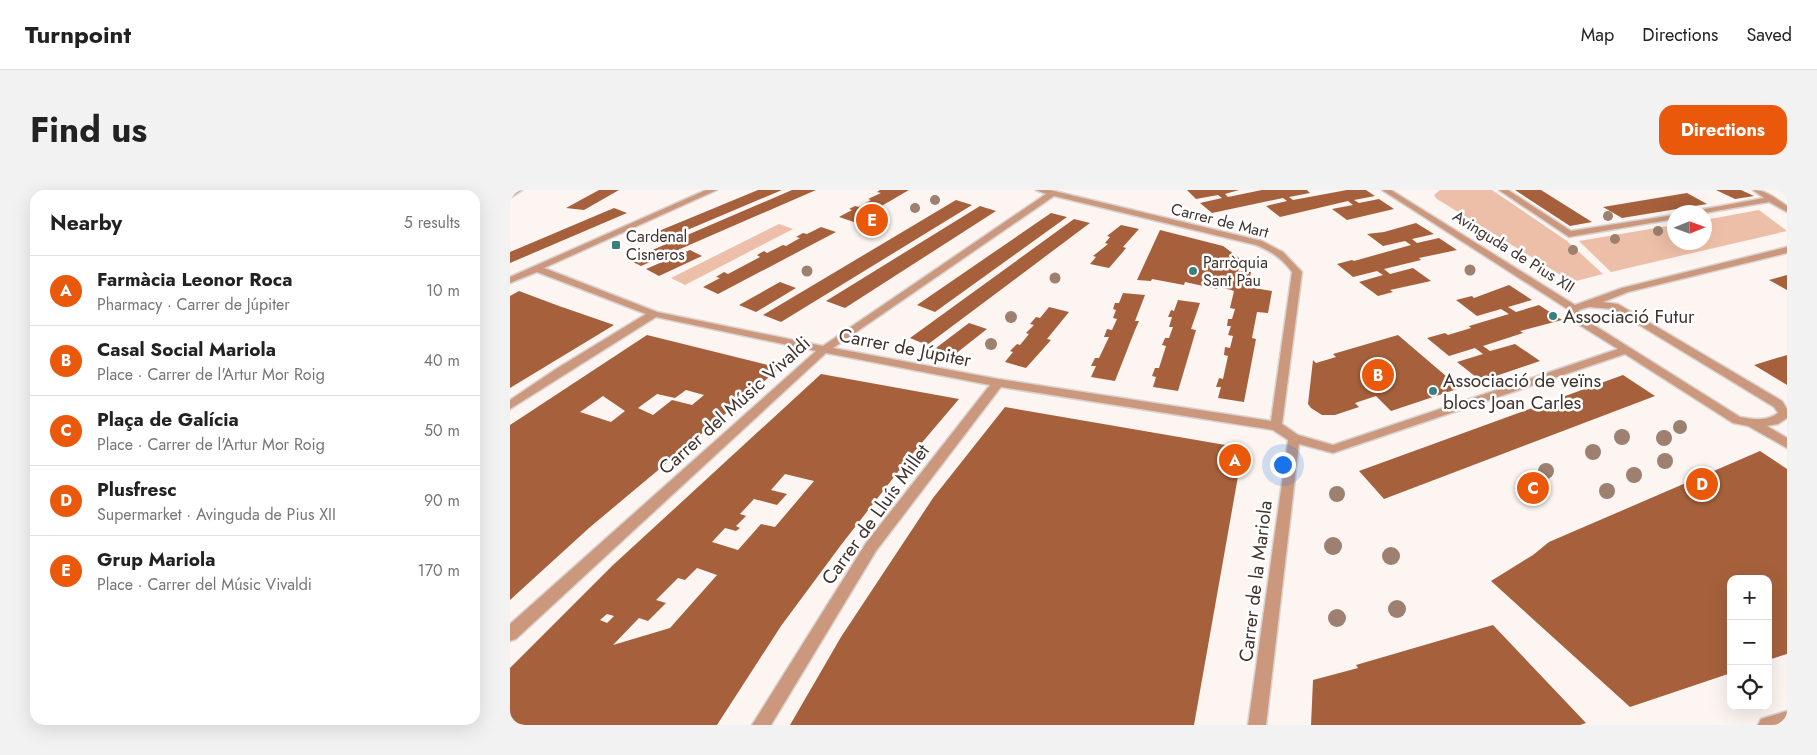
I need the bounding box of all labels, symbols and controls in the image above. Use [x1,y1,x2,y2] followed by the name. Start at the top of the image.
[25,17,131,52] text: Turnpoint
[1581,22,1614,48] text: Map
[1642,22,1718,48] text: Directions
[1746,22,1792,48] text: Saved
[30,105,147,155] text: Find us
[1659,105,1787,155] button: Directions
[1169,197,1271,244] street label: Carrer de Mart
[856,201,888,239] pin: E
[1448,205,1579,298] street label: Avinguda de Pius XII
[1667,205,1712,250] north arrow
[50,208,122,238] text: Nearby
[404,211,460,234] text: 5 results
[626,225,687,266] place label: Cardenal Cisneros
[610,239,622,251] marker: Cardenal Cisneros
[1203,251,1268,292] place label: Parròquia Sant Pau
[1187,265,1199,277] marker: Parròquia Sant Pau
[97,266,292,293] text: Farmàcia Leonor Roca
[60,279,72,302] text: A
[426,279,460,302] text: 10 m
[97,293,290,316] text: Pharmacy · Carrer de Júpiter
[1563,303,1695,330] place label: Associació Futur
[1547,310,1559,322] marker: Associació Futur
[836,321,974,374] street label: Carrer de Júpiter
[653,330,816,481] street label: Carrer del Músic Vivaldi
[97,336,276,363] text: Casal Social Mariola
[61,349,71,372] text: B
[424,349,460,372] text: 40 m
[1362,356,1394,394] pin: B
[97,363,325,386] text: Place · Carrer de l'Artur Mor Roig
[1443,367,1602,416] place label: Associació de veïns blocs Joan Carles
[1427,385,1439,397] marker: Associació de veïns blocs Joan Carles
[97,406,239,433] text: Plaça de Galícia
[60,419,72,442] text: C
[424,419,460,442] text: 50 m
[97,433,325,456] text: Place · Carrer de l'Artur Mor Roig
[815,438,936,590] street label: Carrer de Lluís Millet
[1219,441,1251,479] pin: A
[1270,452,1296,478] your location
[1686,465,1718,503] pin: D
[1517,469,1549,507] pin: C
[97,476,177,503] text: Plusfresc
[60,489,72,512] text: D
[424,489,460,512] text: 90 m
[1232,499,1279,663] street label: Carrer de la Mariola
[97,503,336,526] text: Supermarket · Avinguda de Pius XII
[97,546,215,573] text: Grup Mariola
[61,559,71,582] text: E
[418,559,460,582] text: 170 m
[97,573,312,596] text: Place · Carrer del Músic Vivaldi
[1727,575,1772,710] map controls
[1727,575,1772,620] button: +
[1727,620,1772,665] button: −
[1727,665,1772,710] button: locate

